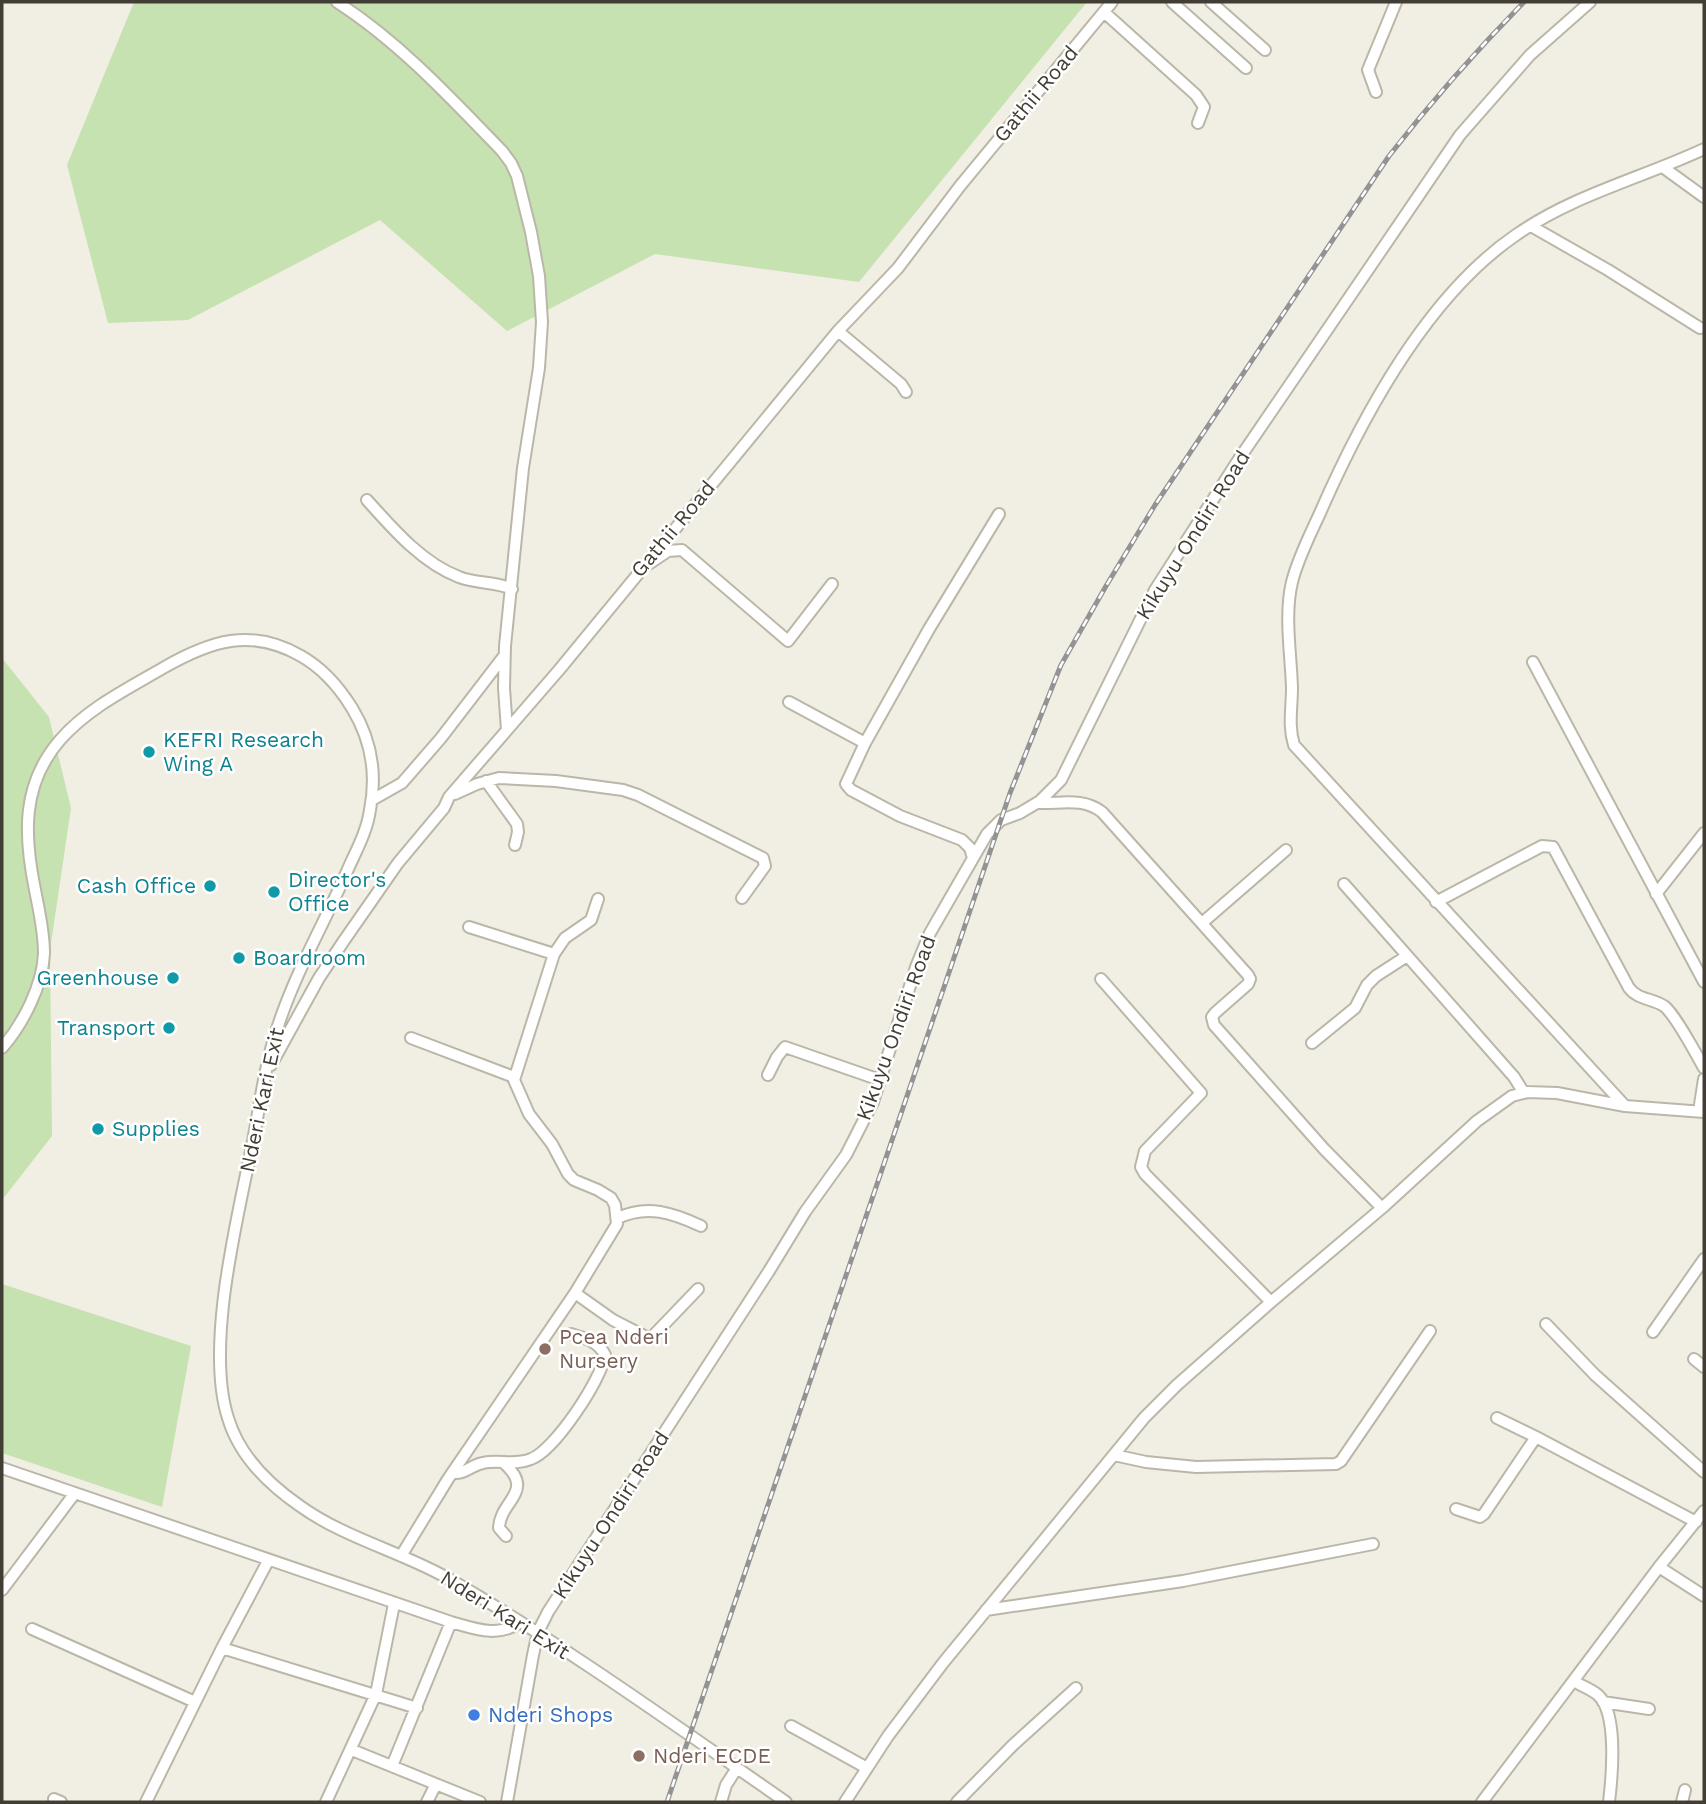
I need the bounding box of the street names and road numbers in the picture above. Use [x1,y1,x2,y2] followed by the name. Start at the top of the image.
[988,40,1083,147] street label: Gathii Road
[1130,445,1255,624] street label: Kikuyu Ondiri Road
[625,475,720,582] street label: Gathii Road
[850,932,941,1124] street label: Kikuyu Ondiri Road
[234,1025,289,1175] street label: Nderi Kari Exit
[547,1426,674,1603] street label: Kikuyu Ondiri Road
[436,1565,575,1664] street label: Nderi Kari Exit

